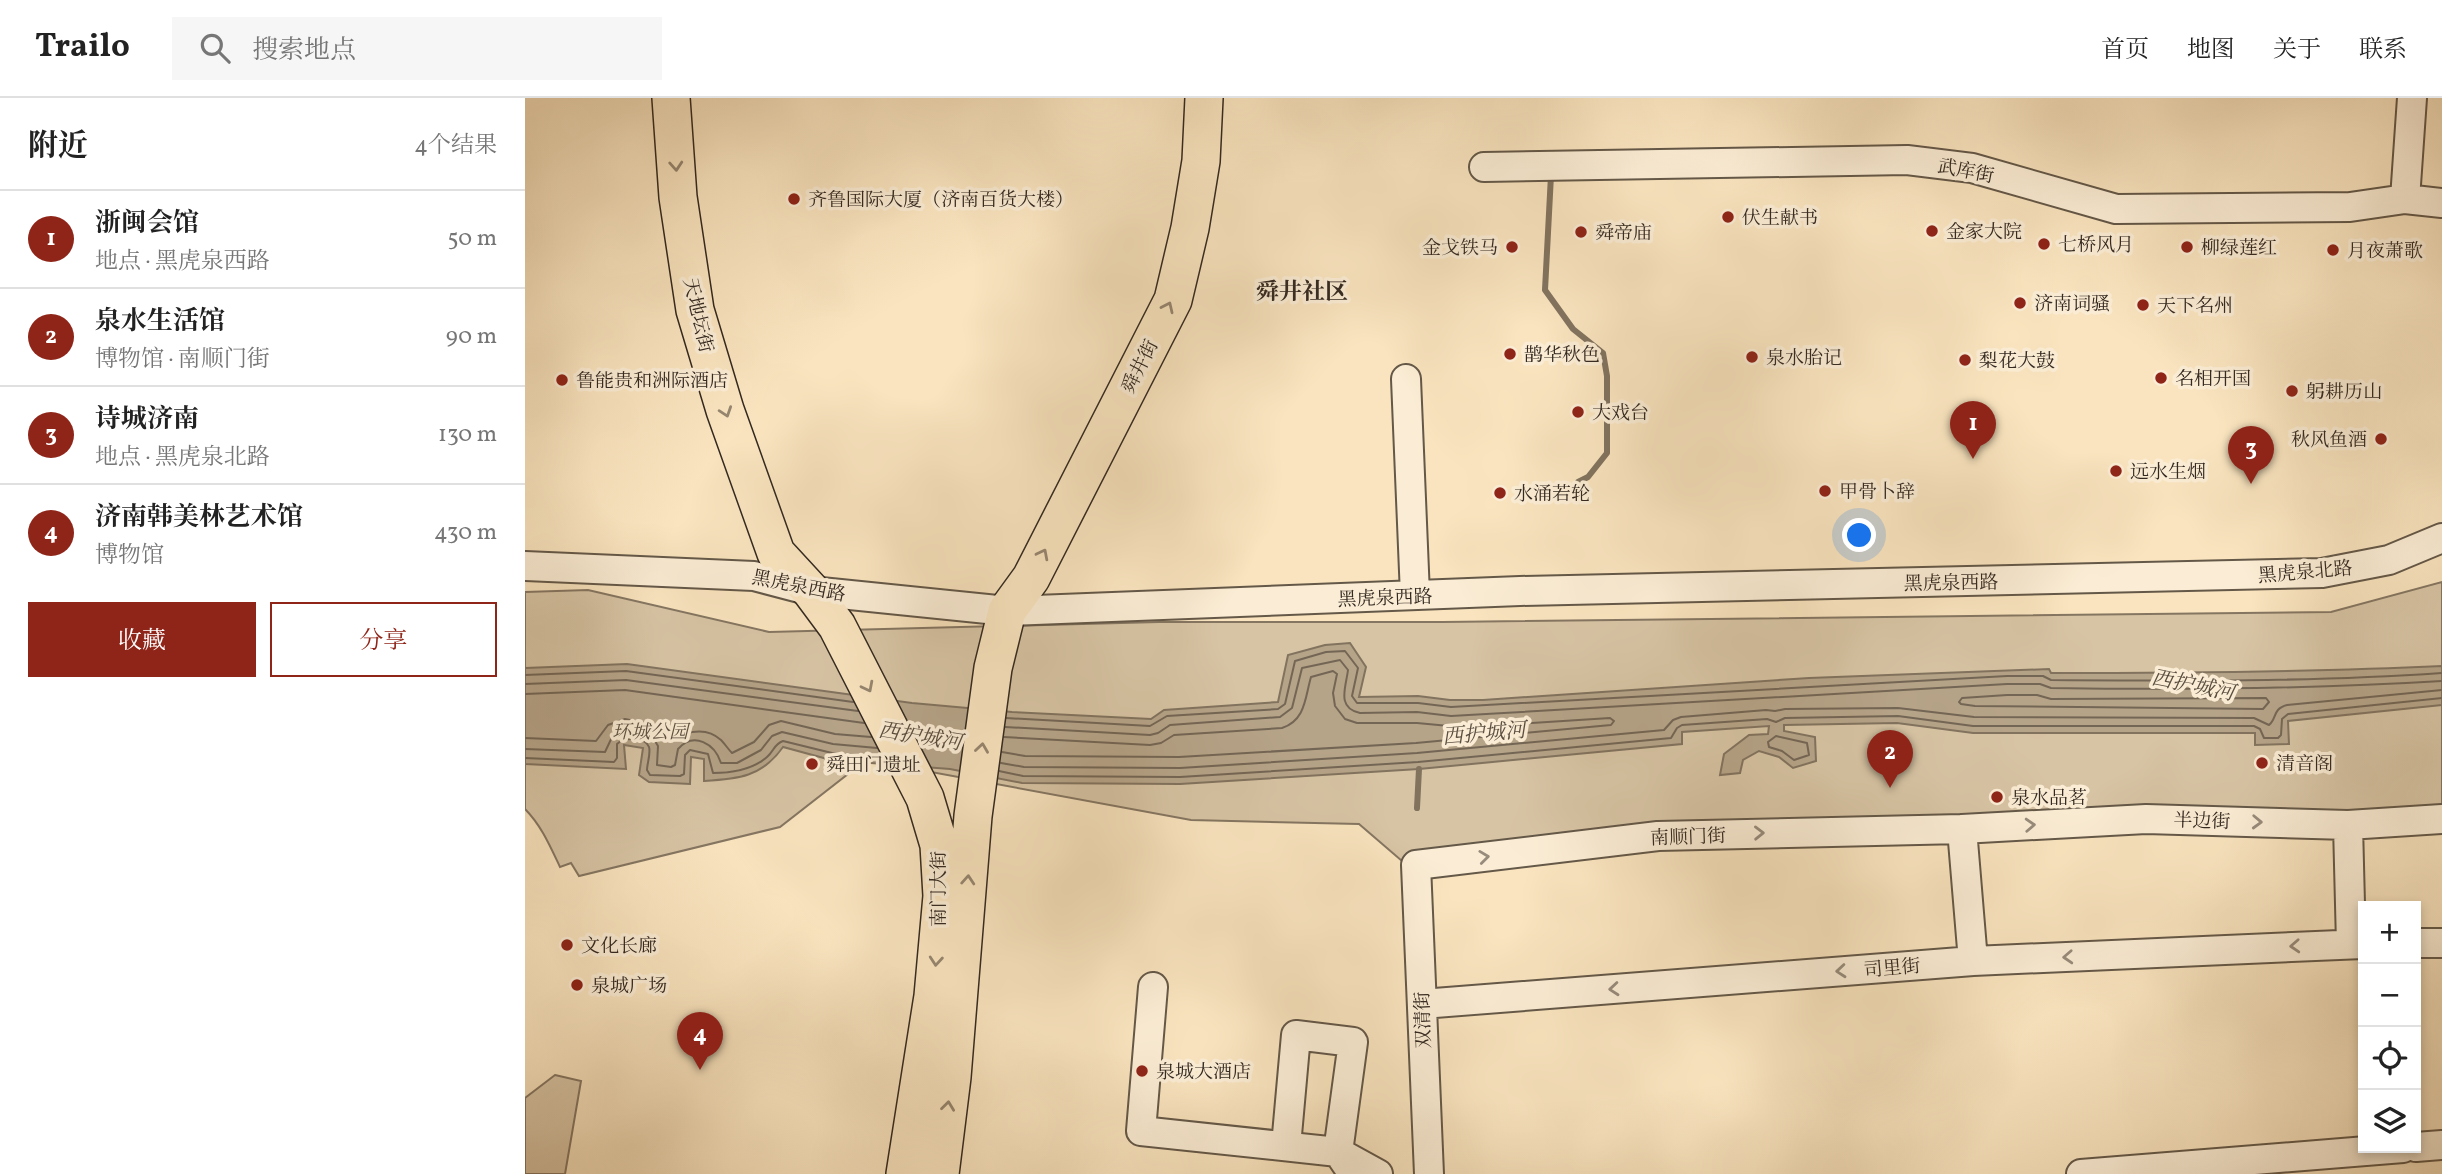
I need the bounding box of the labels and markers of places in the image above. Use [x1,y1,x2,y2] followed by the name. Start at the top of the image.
[808,188,1074,214] place label: 齐鲁国际大厦（济南百货大楼）
[786,191,802,207] marker: 齐鲁国际大厦（济南百货大楼）
[1742,206,1818,232] place label: 伏生献书
[1720,209,1736,225] marker: 伏生献书
[1946,220,2022,246] place label: 金家大院
[1595,221,1652,247] place label: 舜帝庙
[1924,223,1940,239] marker: 金家大院
[1573,224,1589,240] marker: 舜帝庙
[2058,233,2134,259] place label: 七桥风月
[1422,236,1498,262] place label: 金戈铁马
[2036,236,2052,252] marker: 七桥风月
[2201,236,2277,262] place label: 柳绿莲红
[1504,239,1520,255] marker: 金戈铁马
[2179,239,2195,255] marker: 柳绿莲红
[2347,239,2423,265] place label: 月夜萧歌
[2325,242,2341,258] marker: 月夜萧歌
[2034,292,2110,318] place label: 济南词骚
[2157,294,2233,320] place label: 天下名州
[2012,295,2028,311] marker: 济南词骚
[2135,297,2151,313] marker: 天下名州
[1524,343,1600,369] place label: 鹊华秋色
[1502,346,1518,362] marker: 鹊华秋色
[1766,346,1842,372] place label: 泉水胎记
[1744,349,1760,365] marker: 泉水胎记
[1979,349,2055,375] place label: 梨花大鼓
[1957,352,1973,368] marker: 梨花大鼓
[2175,367,2251,393] place label: 名相开国
[576,369,728,395] place label: 鲁能贵和洲际酒店
[2153,370,2169,386] marker: 名相开国
[554,372,570,388] marker: 鲁能贵和洲际酒店
[2306,380,2382,406] place label: 躬耕历山
[2284,383,2300,399] marker: 躬耕历山
[1592,401,1649,427] place label: 大戏台
[1950,401,1996,459] pin: 1
[1570,404,1586,420] marker: 大戏台
[2228,426,2274,484] pin: 3
[2291,428,2367,454] place label: 秋风鱼酒
[2373,431,2389,447] marker: 秋风鱼酒
[2130,460,2206,486] place label: 远水生烟
[2108,463,2124,479] marker: 远水生烟
[1839,480,1915,506] place label: 甲骨卜辞
[1514,482,1590,508] place label: 水涌若轮
[1817,483,1833,499] marker: 甲骨卜辞
[1492,485,1508,501] marker: 水涌若轮
[1867,730,1913,788] pin: 2
[2276,752,2333,778] place label: 清音阁
[826,753,921,779] place label: 舜田门遗址
[2254,755,2270,771] marker: 清音阁
[804,756,820,772] marker: 舜田门遗址
[2011,786,2087,812] place label: 泉水品茗
[1989,789,2005,805] marker: 泉水品茗
[581,934,657,960] place label: 文化长廊
[559,937,575,953] marker: 文化长廊
[591,974,667,1000] place label: 泉城广场
[569,977,585,993] marker: 泉城广场
[677,1012,723,1070] pin: 4
[1156,1060,1251,1086] place label: 泉城大酒店
[1134,1063,1150,1079] marker: 泉城大酒店

